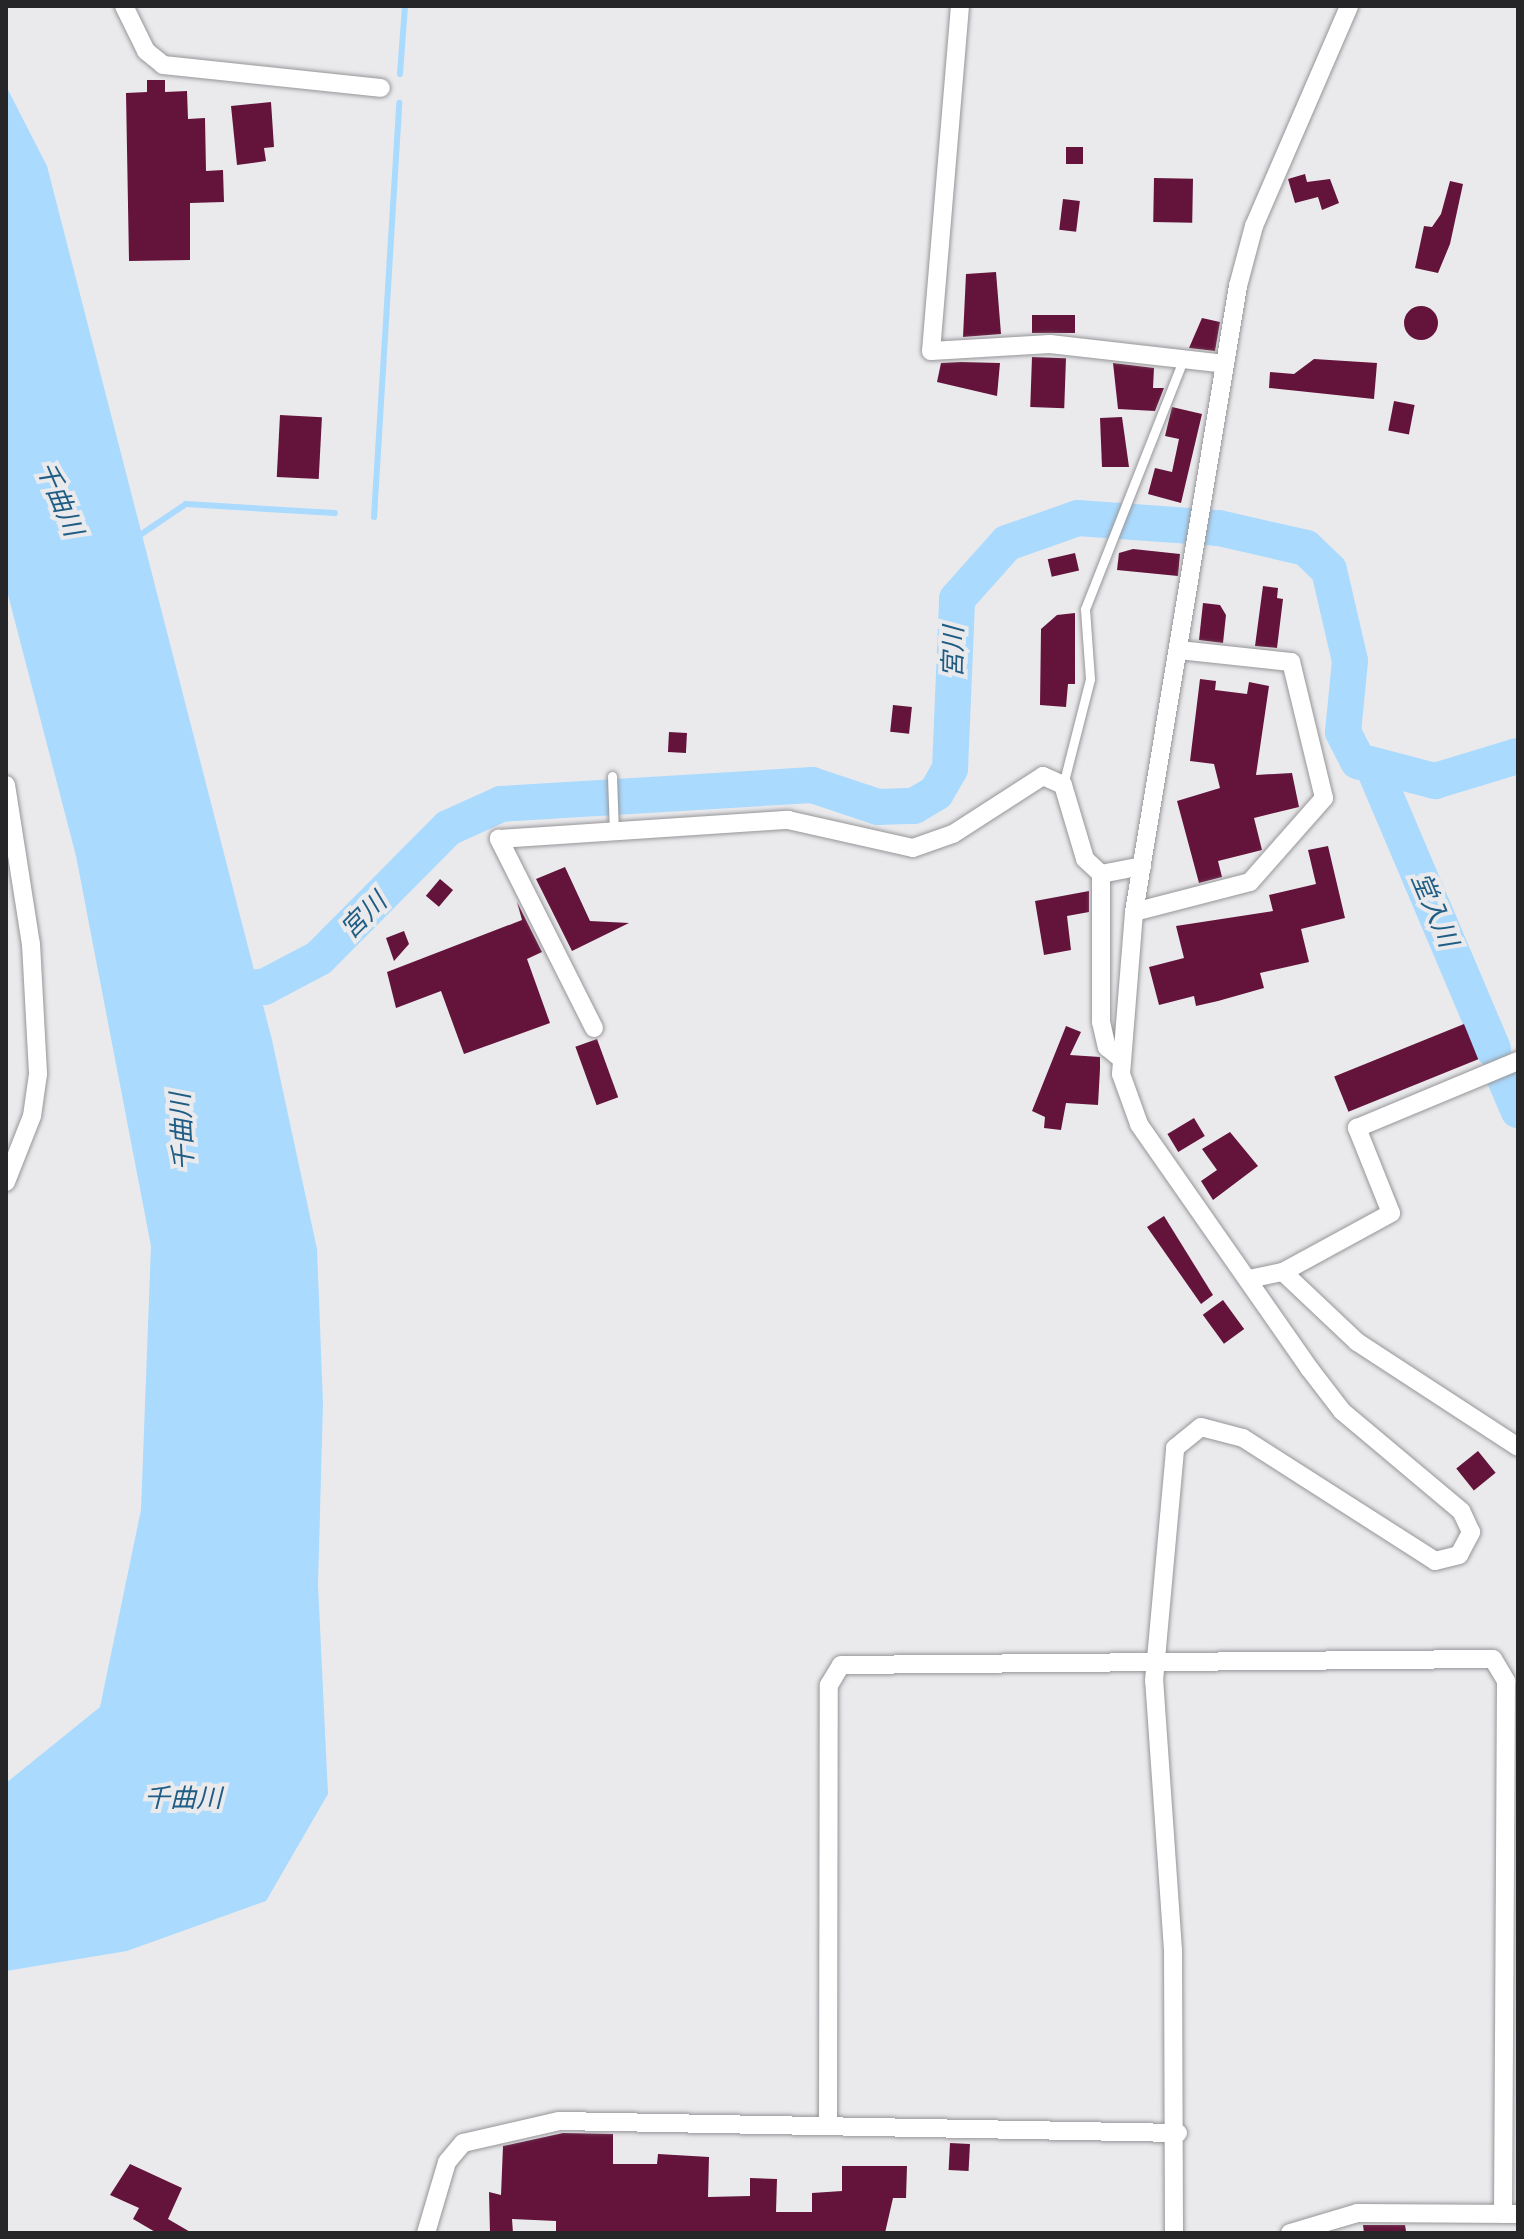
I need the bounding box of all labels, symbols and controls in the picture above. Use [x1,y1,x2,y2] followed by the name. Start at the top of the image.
[29,457,89,541] water label: 千曲川
[938,626,970,678] water label: 宮川
[1404,868,1464,952] water label: 堂入川
[335,887,393,945] water label: 宮川
[165,1092,201,1172] water label: 千曲川
[144,1783,222,1815] water label: 千曲川

